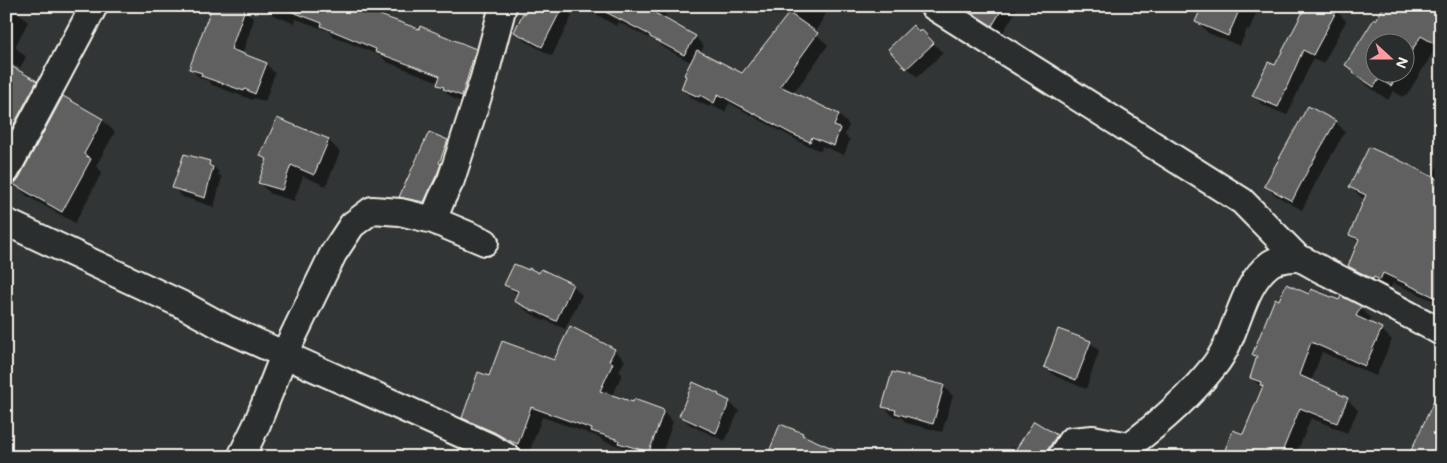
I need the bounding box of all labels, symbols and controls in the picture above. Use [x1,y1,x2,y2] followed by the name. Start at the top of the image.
[1364,32,1414,82] north arrow
[1392,54,1413,71] text: N

